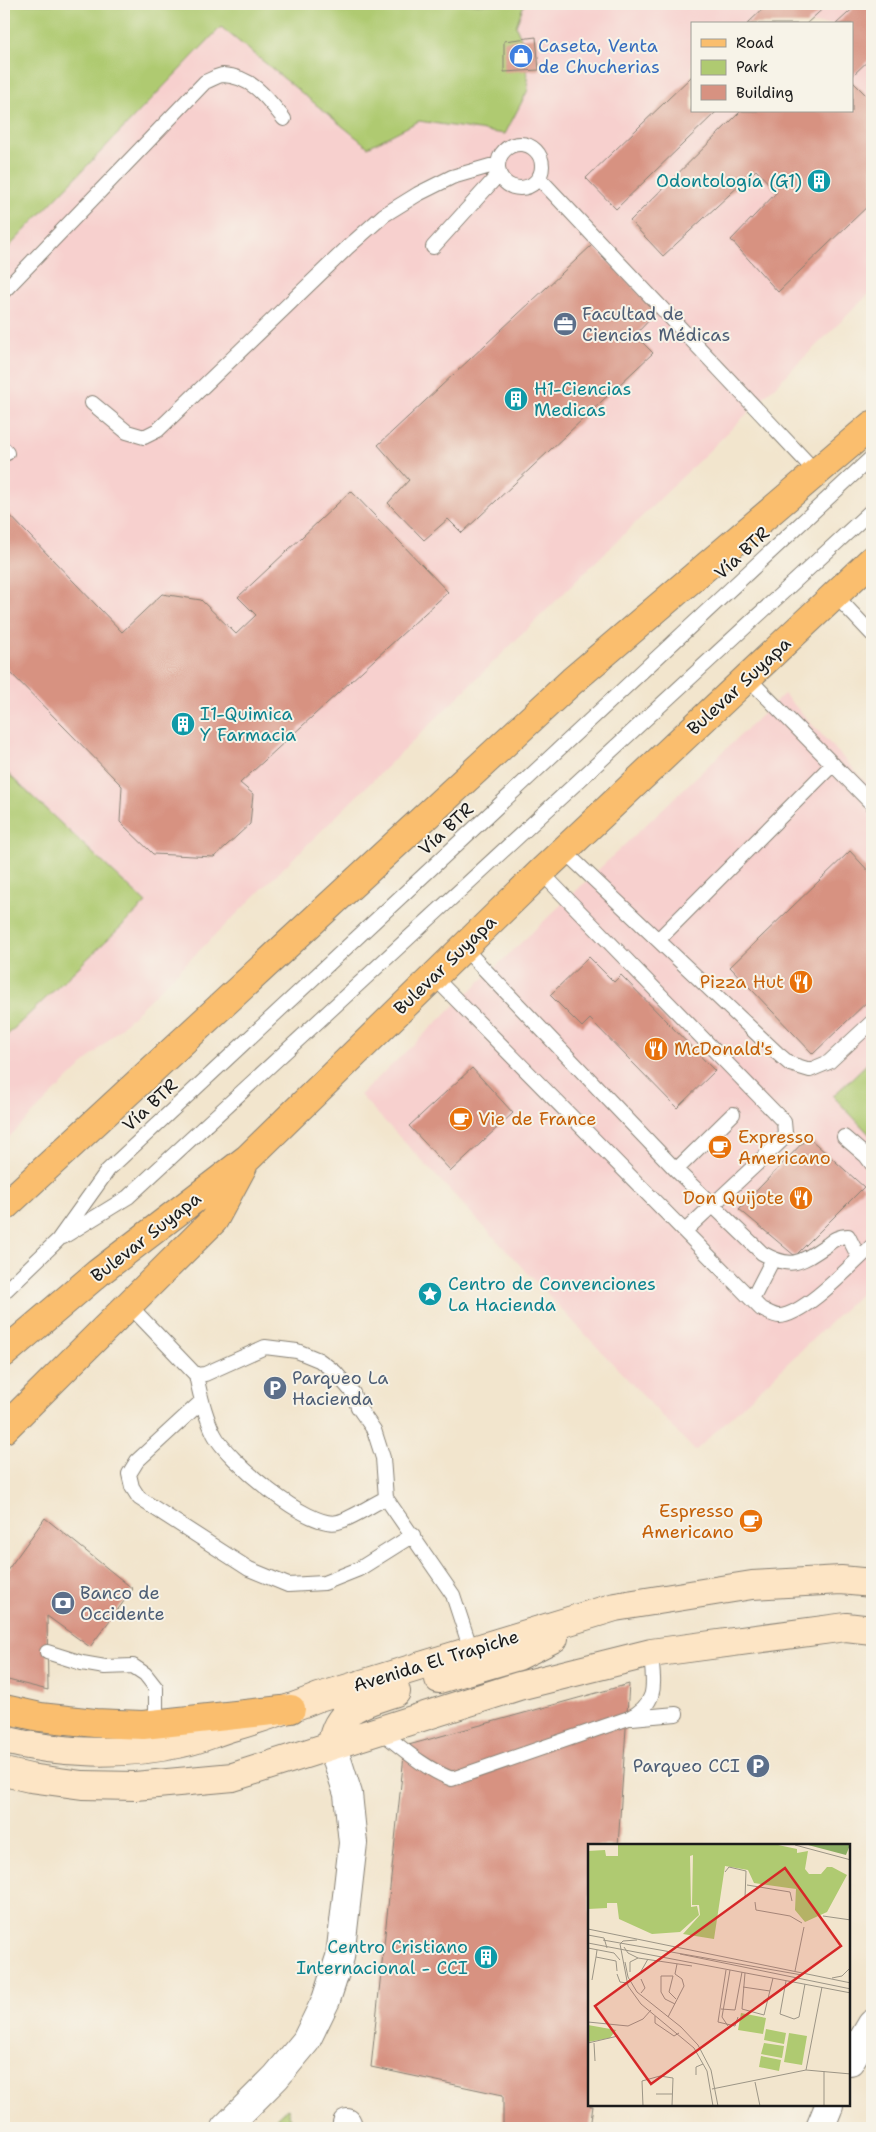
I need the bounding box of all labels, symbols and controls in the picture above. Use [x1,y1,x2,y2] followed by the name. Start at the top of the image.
[691,22,854,112] legend
[736,33,774,53] text: Road
[538,34,660,79] place label: Caseta, Venta de Chucherias
[508,43,534,69] shop icon: Caseta, Venta de Chucherias
[736,57,768,77] text: Park
[736,83,793,103] text: Building
[806,168,832,194] building icon: Odontología (G1)
[656,169,802,193] place label: Odontología (G1)
[582,302,730,347] place label: Facultad de Ciencias Médicas
[552,311,578,337] office icon: Facultad de Ciencias Médicas
[534,377,631,422] place label: H1-Ciencias Medicas
[503,386,529,412] building icon: H1-Ciencias Medicas
[709,521,775,585] street label: Vía BTR
[682,632,796,740] street label: Bulevar Suyapa
[200,702,296,747] place label: I1-Quimica Y Farmacia
[170,711,196,737] building icon: I1-Quimica Y Farmacia
[413,797,479,861] street label: Vía BTR
[389,910,501,1020] street label: Bulevar Suyapa
[788,969,814,995] restaurant icon: Pizza Hut
[700,970,784,994] place label: Pizza Hut
[643,1036,669,1062] restaurant icon: McDonald's
[674,1037,773,1061] place label: McDonald's
[117,1073,183,1137] street label: Vía BTR
[448,1106,474,1132] cafe icon: Vie de France
[478,1107,597,1131] place label: Vie de France
[738,1125,831,1170] place label: Expresso Americano
[707,1134,733,1160] cafe icon: Expresso Americano
[788,1185,814,1211] restaurant icon: Don Quijote
[86,1186,206,1288] street label: Bulevar Suyapa
[683,1186,784,1210] place label: Don Quijote
[448,1272,656,1317] place label: Centro de Convenciones La Hacienda
[417,1281,443,1307] place icon: Centro de Convenciones La Hacienda
[292,1366,389,1411] place label: Parqueo La Hacienda
[262,1375,288,1401] parking icon: Parqueo La Hacienda
[641,1499,734,1544] place label: Espresso Americano
[738,1508,764,1534] cafe icon: Espresso Americano
[80,1581,165,1626] place label: Banco de Occidente
[50,1590,76,1616] bank icon: Banco de Occidente
[350,1624,522,1698] street label: Avenida El Trapiche
[745,1753,771,1779] parking icon: Parqueo CCI
[633,1754,740,1778] place label: Parqueo CCI
[588,1844,851,2107] inset map
[296,1935,468,1980] place label: Centro Cristiano Internacional - CCI
[473,1944,499,1970] building icon: Centro Cristiano Internacional - CCI

